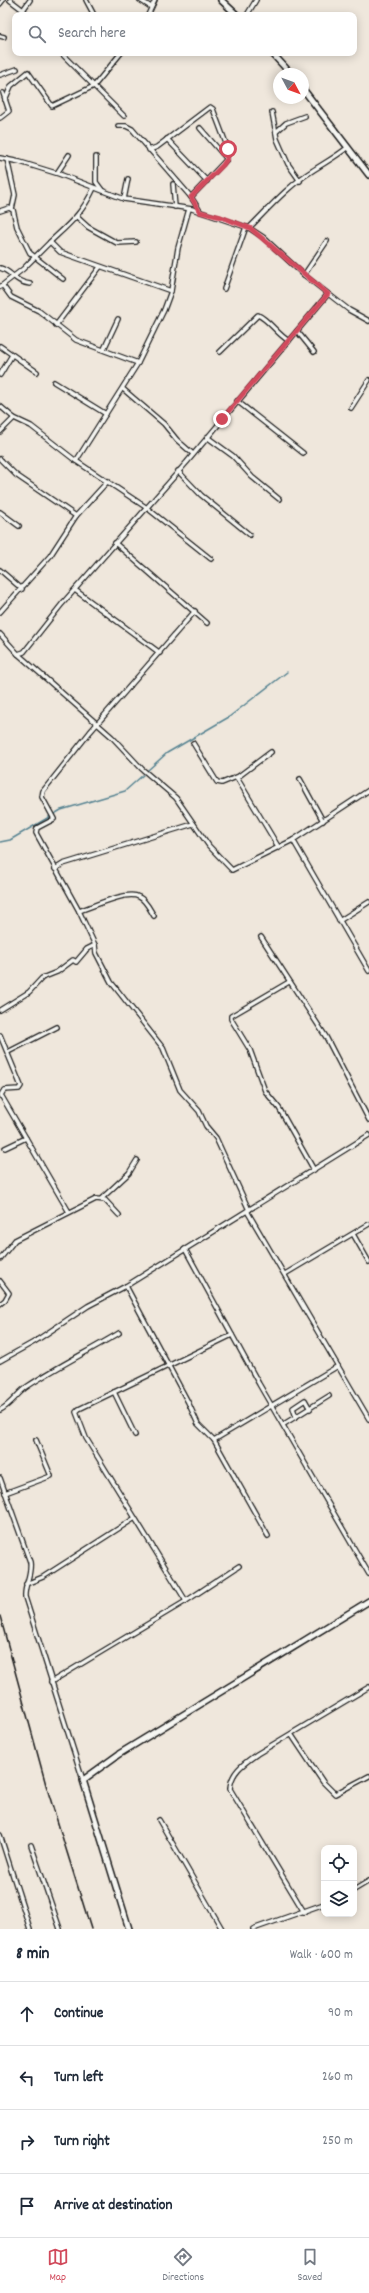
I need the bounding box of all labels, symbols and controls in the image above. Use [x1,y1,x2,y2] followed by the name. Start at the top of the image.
[12,12,357,56] search box
[26,23,48,45] icon: search
[58,23,126,45] text: Search here
[273,68,309,104] north arrow
[219,140,237,158] route start
[213,410,231,428] route end
[321,1845,357,1917] map controls
[321,1845,357,1881] button: locate
[321,1881,357,1917] button: layers
[16,1943,49,1967] text: 8 min
[290,1946,353,1965] text: Walk · 600 m
[16,2003,38,2025] icon: ahead
[54,2003,103,2025] text: Continue
[328,2004,353,2023] text: 90 m
[16,2067,38,2089] icon: left
[54,2067,103,2089] text: Turn left
[322,2068,353,2087] text: 260 m
[16,2131,38,2153] icon: right
[54,2131,110,2153] text: Turn right
[322,2132,353,2151] text: 250 m
[16,2195,38,2217] icon: arrive
[54,2195,172,2217] text: Arrive at destination
[47,2246,69,2286] tab: Map
[162,2246,204,2286] tab: Directions
[298,2246,322,2286] tab: Saved

